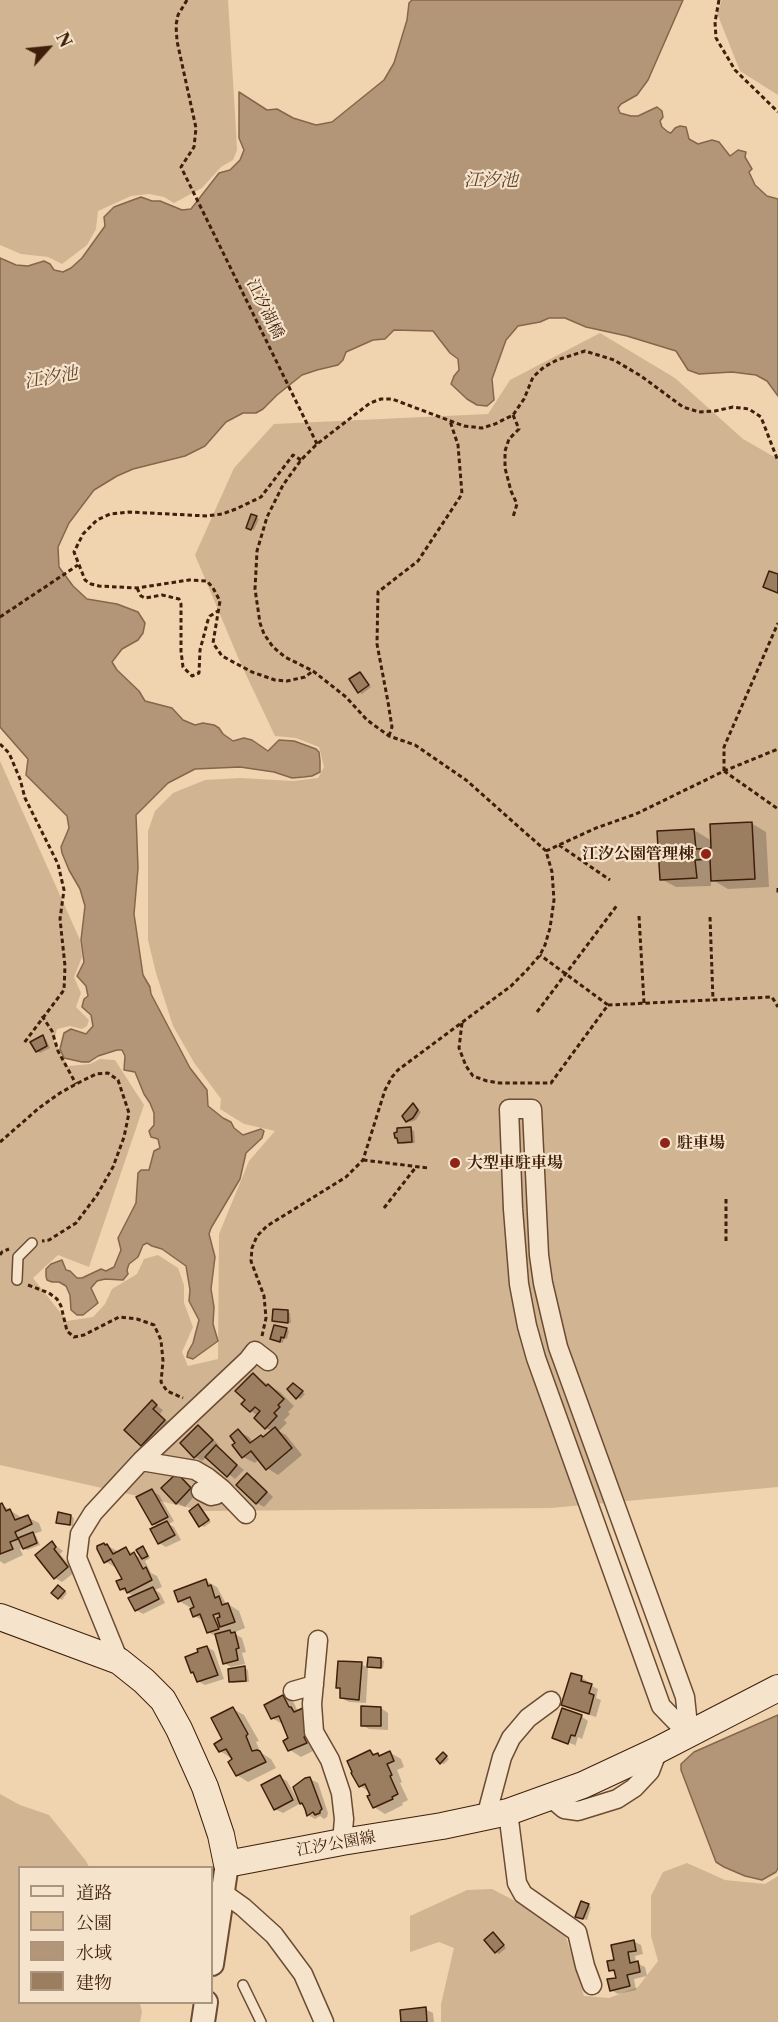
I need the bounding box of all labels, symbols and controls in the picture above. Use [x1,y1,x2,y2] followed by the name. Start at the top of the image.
[18,18,78,78] north arrow
[52,29,76,51] text: N
[464,170,518,192] water label: 江汐池
[242,276,288,342] street label: 江汐湖橋
[23,363,79,393] water label: 江汐池
[582,844,694,864] place label: 江汐公園管理棟
[699,847,713,861] marker: 江汐公園管理棟
[677,1133,725,1153] place label: 駐車場
[658,1136,672,1150] marker: 駐車場
[467,1153,563,1173] place label: 大型車駐車場
[448,1156,462,1170] marker: 大型車駐車場
[295,1828,377,1860] street label: 江汐公園線
[18,1866,213,2004] legend
[76,1882,112,1904] text: 道路
[76,1912,112,1934] text: 公園
[76,1942,112,1964] text: 水域
[76,1972,112,1994] text: 建物

